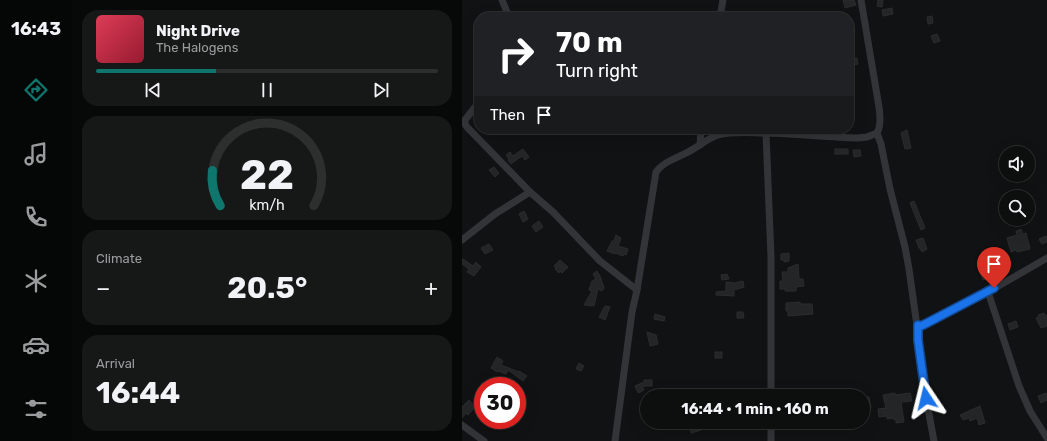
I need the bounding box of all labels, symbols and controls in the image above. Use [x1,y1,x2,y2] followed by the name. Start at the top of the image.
[11,18,61,40] text: 16:43
[156,22,240,40] text: Night Drive
[556,26,623,59] text: 70 m
[490,28,542,80] icon: right
[156,40,238,55] text: The Halogens
[556,60,638,82] text: Turn right
[22,76,50,104] icon: directions
[142,79,164,101] icon: previous
[256,79,278,101] icon: pause
[370,79,392,101] icon: next
[533,104,555,126] icon: arrive
[490,106,525,124] text: Then
[22,140,50,168] icon: music
[999,146,1035,226] map controls
[999,146,1035,182] button: sound
[240,149,294,198] text: 22
[999,190,1035,226] button: search
[249,196,285,213] text: km/h
[22,203,50,231] icon: phone
[977,247,1011,288] pin
[96,251,142,266] text: Climate
[983,253,1005,275] icon: arrive
[22,267,50,295] icon: climate
[227,270,307,306] text: 20.5°
[96,275,110,302] text: −
[424,275,438,302] text: +
[22,331,50,359] icon: car
[96,356,135,371] text: Arrival
[96,375,180,411] text: 16:44
[474,377,526,429] speed limit sign: 30
[905,377,947,419] position arrow
[22,395,50,423] icon: filters
[681,400,829,418] text: 16:44 · 1 min · 160 m

